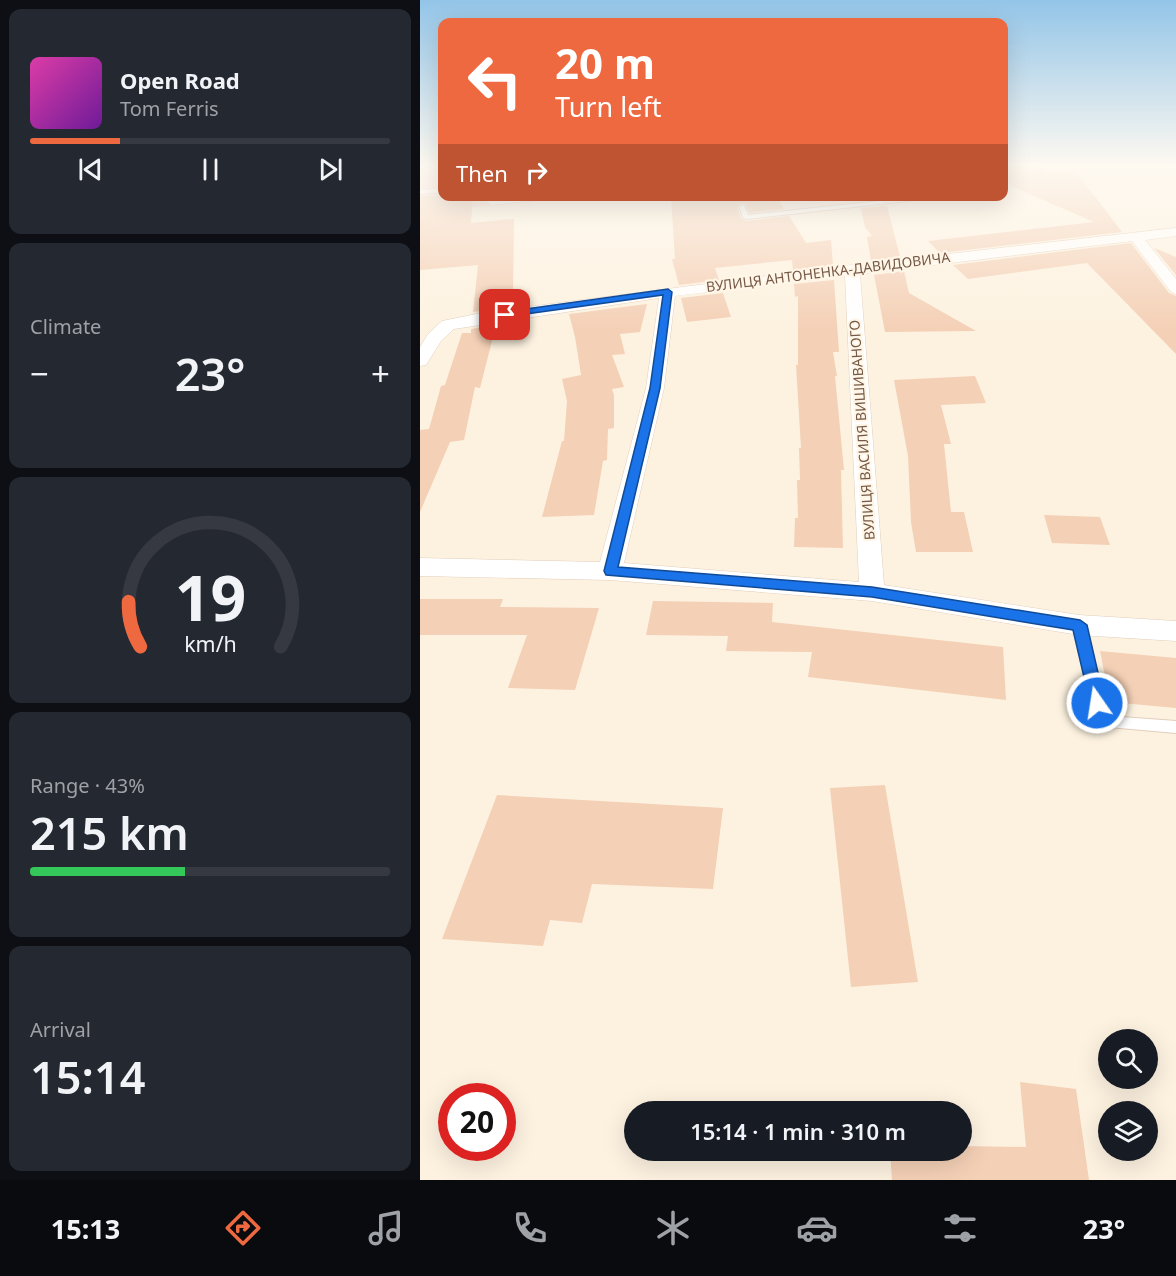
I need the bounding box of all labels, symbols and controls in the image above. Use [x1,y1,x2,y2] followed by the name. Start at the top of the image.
[555,34,655,91] text: 20 m
[456,42,534,120] icon: left
[120,65,240,95] text: Open Road
[555,88,661,125] text: Turn left
[120,95,219,122] text: Tom Ferris
[74,153,107,186] icon: previous
[194,153,227,186] icon: pause
[314,153,347,186] icon: next
[520,156,553,189] icon: right
[456,158,508,188] text: Then
[705,247,951,296] street label: ВУЛИЦЯ АНТОНЕНКА-ДАВИДОВИЧА
[479,289,530,340] pin
[488,298,521,331] icon: arrive
[30,313,101,340] text: Climate
[844,319,879,541] street label: ВУЛИЦЯ ВАСИЛЯ ВИШИВАНОГО
[175,343,245,404] text: 23°
[30,351,49,396] text: −
[371,351,390,396] text: +
[174,554,246,639] text: 19
[184,629,236,658] text: km/h
[1065,671,1129,735] position arrow
[30,772,145,799] text: Range · 43%
[30,802,189,863] text: 215 km
[30,1016,91,1043] text: Arrival
[1098,1029,1158,1161] map controls
[1098,1029,1158,1089] button: search
[30,1046,145,1107] text: 15:14
[438,1083,516,1161] speed limit sign: 20
[1098,1101,1158,1161] button: layers
[690,1116,906,1146] text: 15:14 · 1 min · 310 m
[222,1207,264,1249] icon: directions
[365,1207,407,1249] icon: music
[509,1207,551,1249] icon: phone
[652,1207,694,1249] icon: climate
[796,1207,838,1249] icon: car
[939,1207,981,1249] icon: filters
[51,1210,120,1247] text: 15:13
[1083,1210,1125,1247] text: 23°

